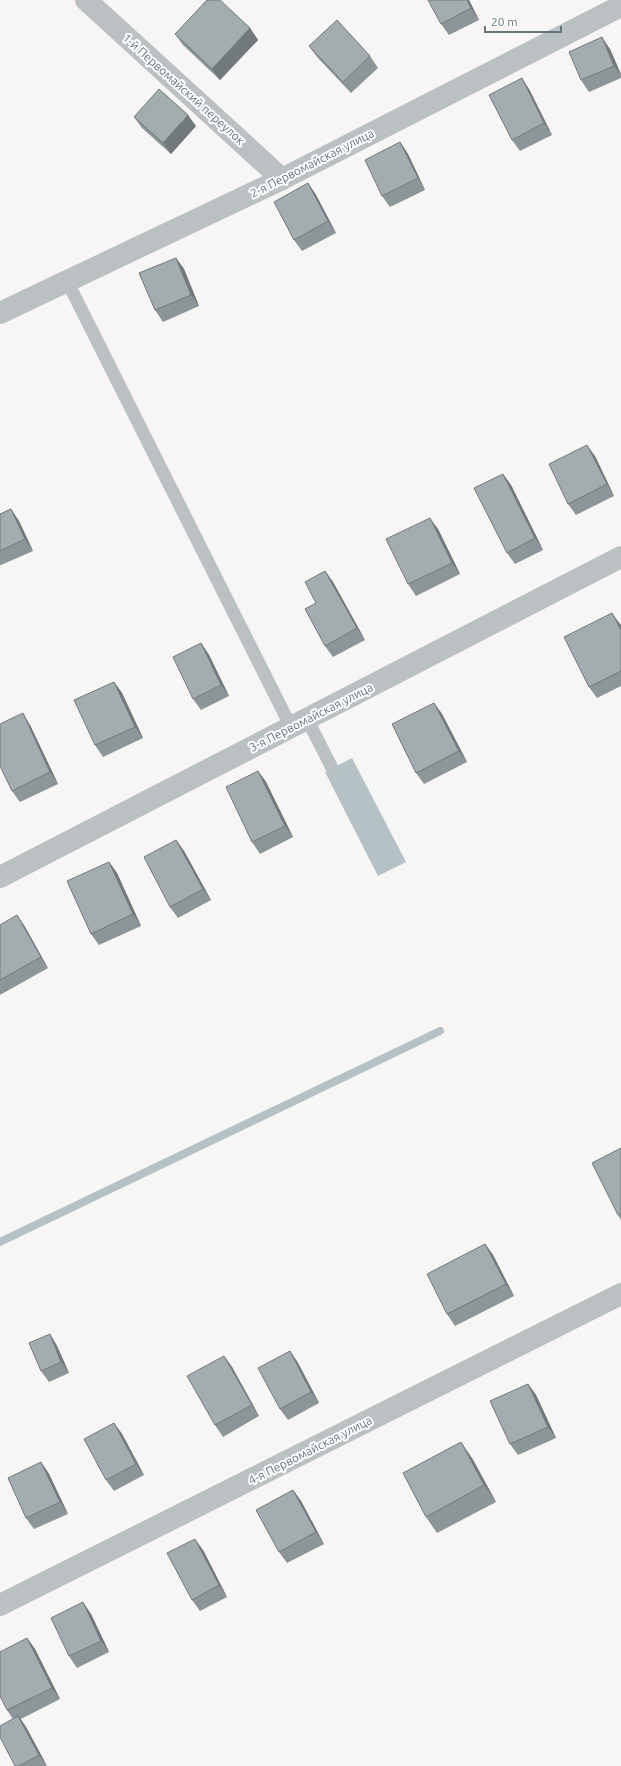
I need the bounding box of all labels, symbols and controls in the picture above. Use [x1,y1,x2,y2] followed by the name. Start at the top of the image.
[485,8,561,34] scale bar
[491,15,518,28] text: 20 m
[120,31,248,147] street label: 1-й Первомайский переулок
[248,126,376,200] street label: 2-я Первомайская улица
[247,680,375,754] street label: 3-я Первомайская улица
[246,1413,374,1487] street label: 4-я Первомайская улица

